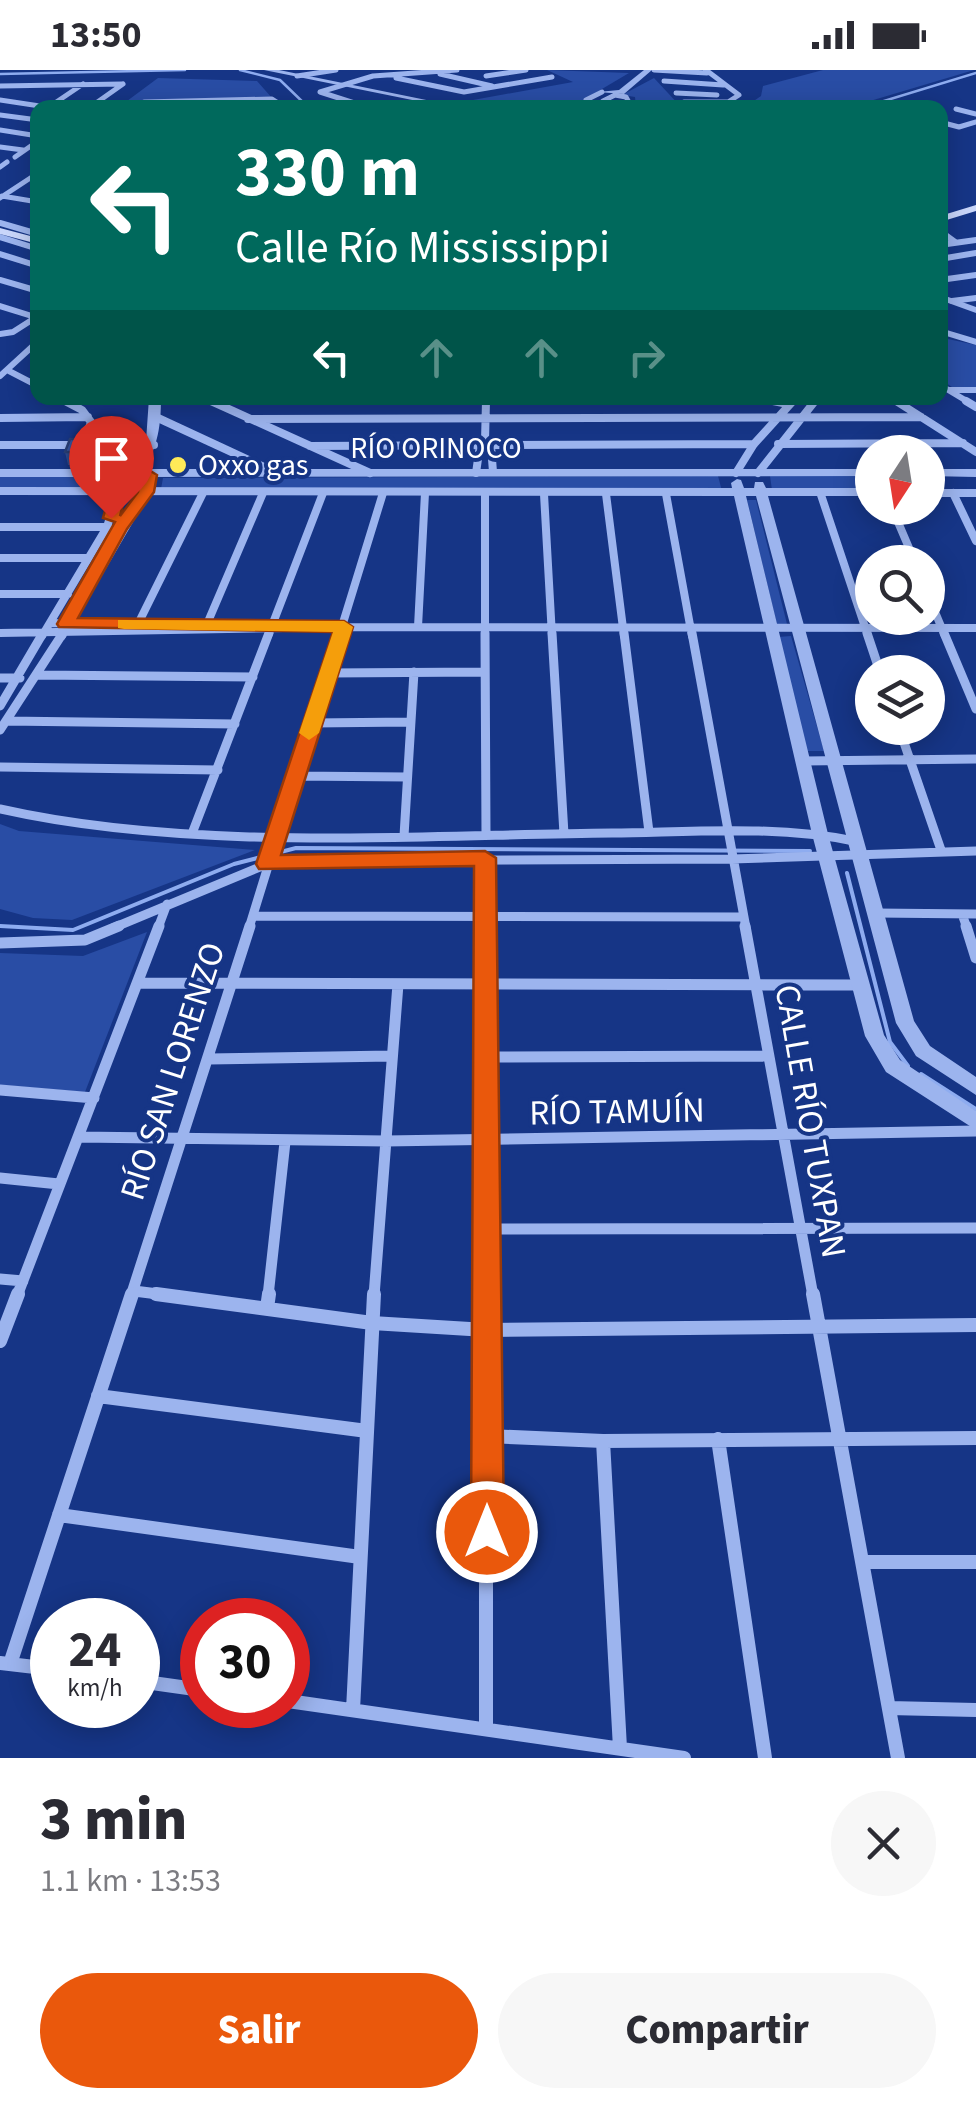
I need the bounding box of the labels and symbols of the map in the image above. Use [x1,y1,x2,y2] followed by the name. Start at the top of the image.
[69,416,154,519] pin
[350,427,522,470] street label: RÍO ORINOCO
[855,435,945,525] north arrow
[198,444,308,487] place label: Oxxo gas
[167,454,189,476] marker: Oxxo gas
[108,936,238,1207] street label: RÍO SAN LORENZO
[761,981,859,1262] street label: CALLE RÍO TUXPAN
[529,1085,705,1139] street label: RÍO TAMUÍN
[435,1480,539,1584] position arrow
[180,1598,310,1728] speed limit sign: 30

